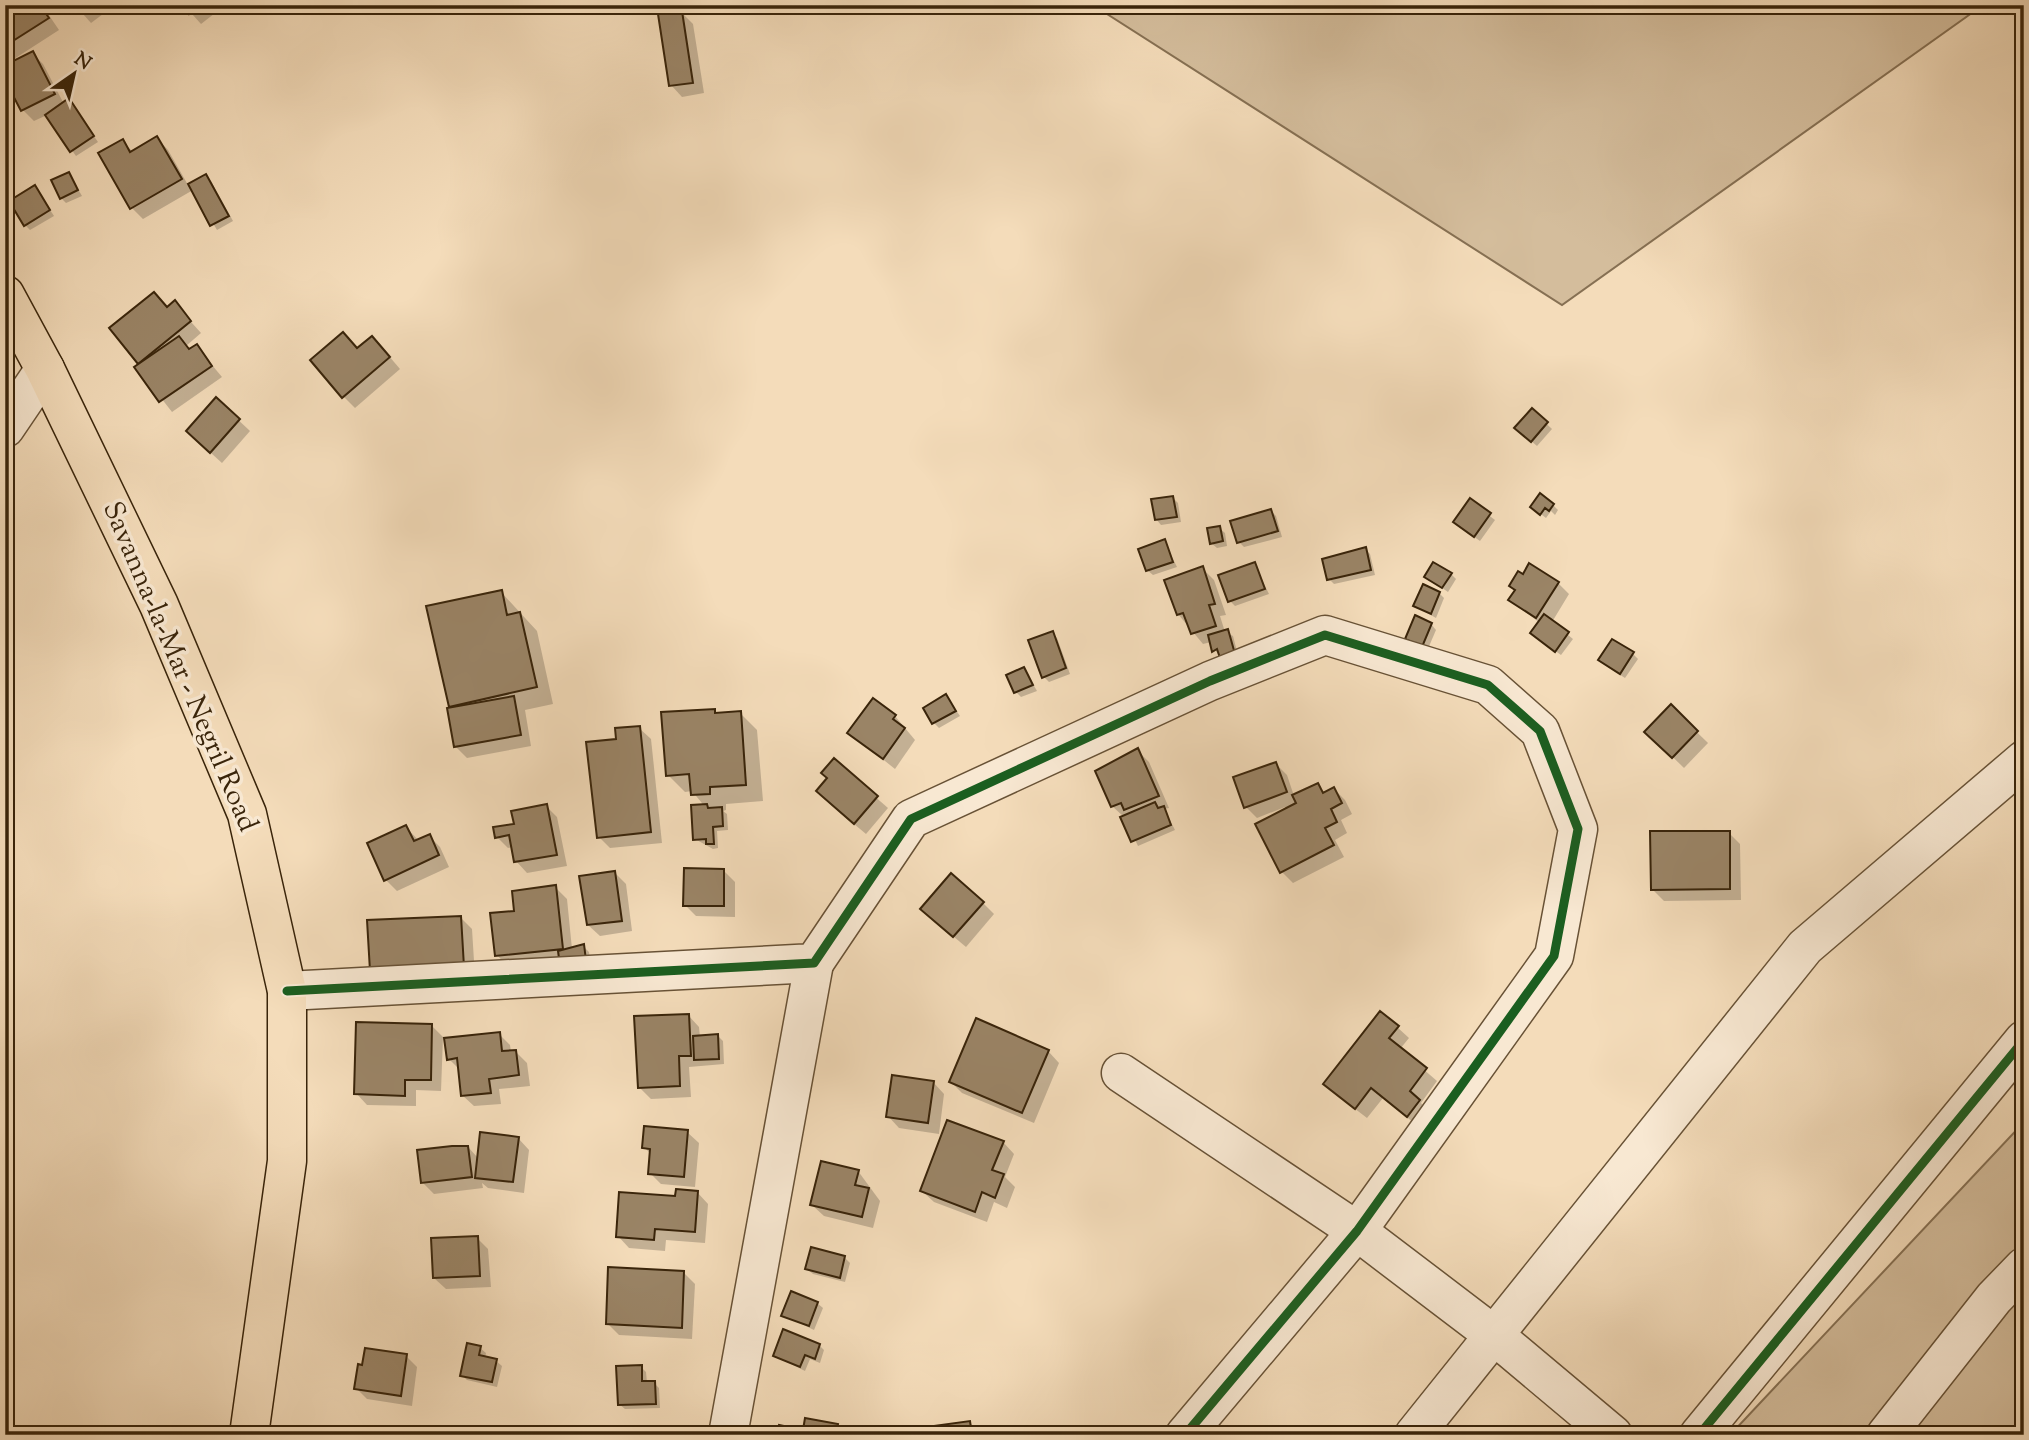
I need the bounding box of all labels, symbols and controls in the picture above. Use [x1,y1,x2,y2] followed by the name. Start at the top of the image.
[38,38,108,108] north arrow
[68,47,96,77] text: N
[91,496,267,838] street label: Savanna-la-Mar - Negril Road

